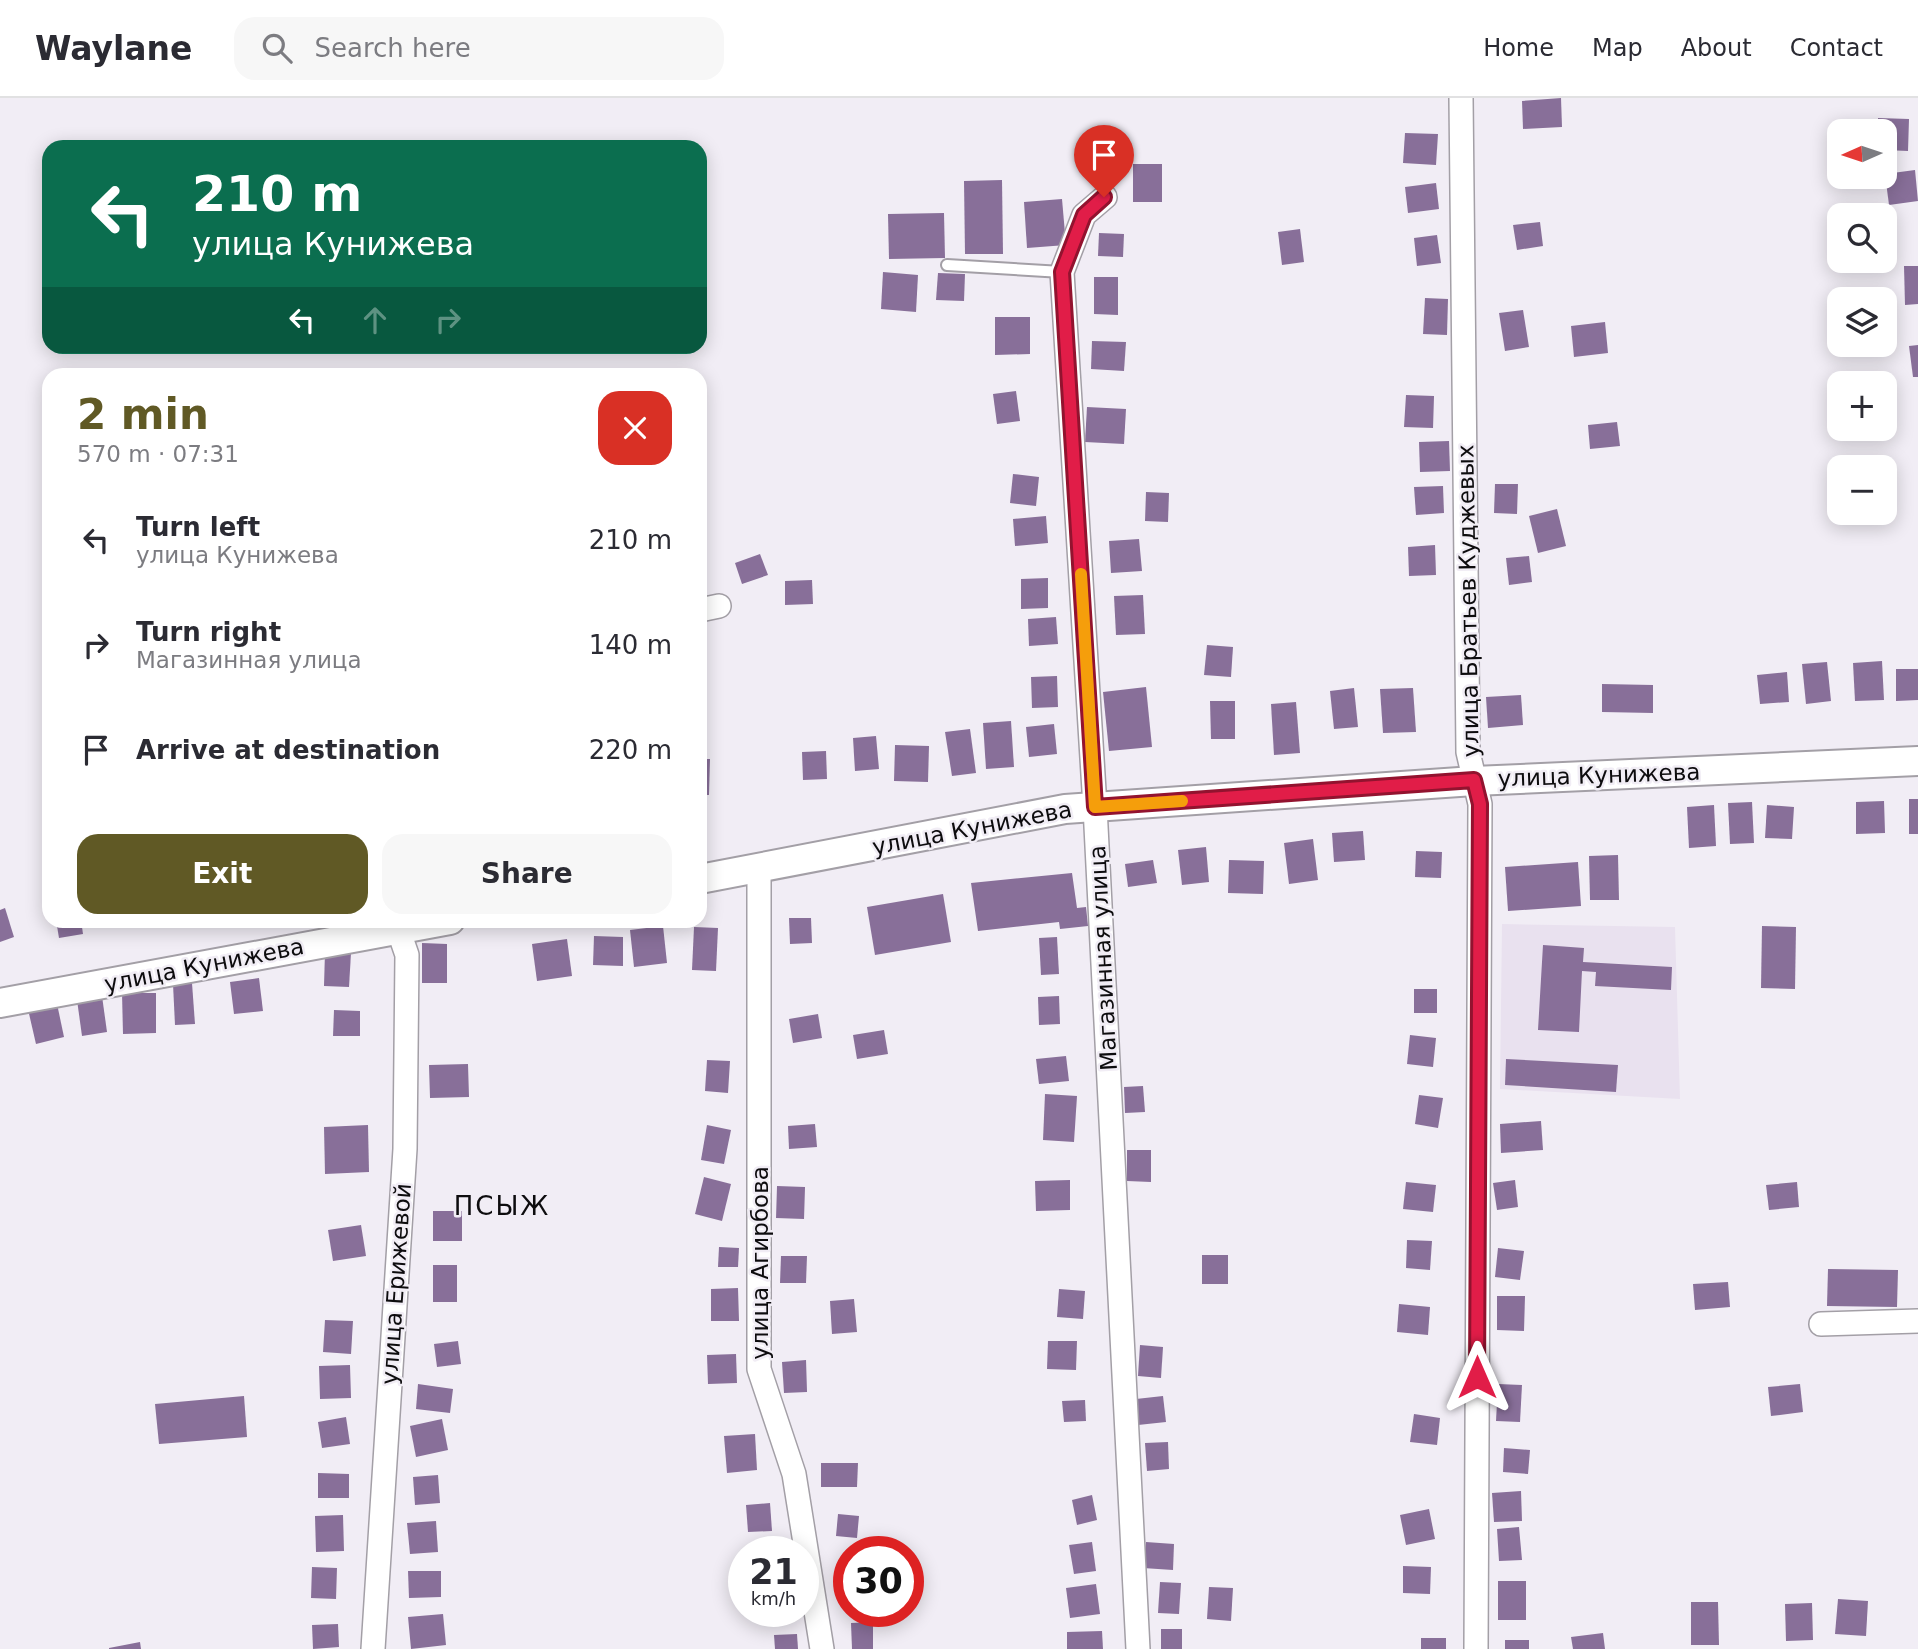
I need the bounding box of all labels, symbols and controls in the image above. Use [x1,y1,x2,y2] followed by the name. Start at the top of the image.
[234,17,724,80] search box
[35,29,192,68] text: Waylane
[258,29,296,67] icon: search
[314,33,471,63] text: Search here
[1483,34,1554,62] text: Home
[1592,34,1643,62] text: Map
[1681,34,1752,62] text: About
[1790,34,1883,62] text: Contact
[1827,119,1897,189] north arrow
[1827,119,1897,525] map controls
[1074,125,1134,197] pin
[1085,136,1123,174] icon: arrive
[192,166,362,223] text: 210 m
[77,168,168,259] icon: left
[1827,203,1897,273] button: search
[192,225,474,263] text: улица Кунижева
[1827,287,1897,357] button: layers
[283,301,321,339] icon: left
[356,301,394,339] icon: ahead
[429,301,467,339] icon: right
[1827,371,1897,441] button: +
[77,390,209,439] text: 2 min
[598,391,672,465] button: close
[77,441,239,467] text: 570 m · 07:31
[1452,444,1484,758] street label: улица Братьев Куджевых
[1827,455,1897,525] button: −
[136,512,260,542] text: Turn left
[77,521,115,559] icon: left
[589,525,672,555] text: 210 m
[136,542,339,568] text: улица Кунижева
[136,617,281,647] text: Turn right
[77,626,115,664] icon: right
[589,630,672,660] text: 140 m
[136,647,362,673] text: Магазинная улица
[77,731,115,769] icon: arrive
[136,735,440,765] text: Arrive at destination
[589,735,672,765] text: 220 m
[1497,758,1701,792] street label: улица Кунижева
[870,796,1074,860] street label: улица Кунижева
[77,834,368,914] button: Exit
[382,834,672,914] button: Share
[1084,845,1122,1071] street label: Магазинная улица
[102,933,306,997] street label: улица Кунижева
[747,1166,773,1360] street label: улица Агирбова
[376,1182,416,1386] street label: улица Ерижевой
[454,1191,550,1221] district label: ПСЫЖ
[1440,1340,1514,1414] position arrow
[833,1536,924,1627] speed limit sign: 30
[749,1552,798,1592] text: 21
[751,1588,796,1609] text: km/h

